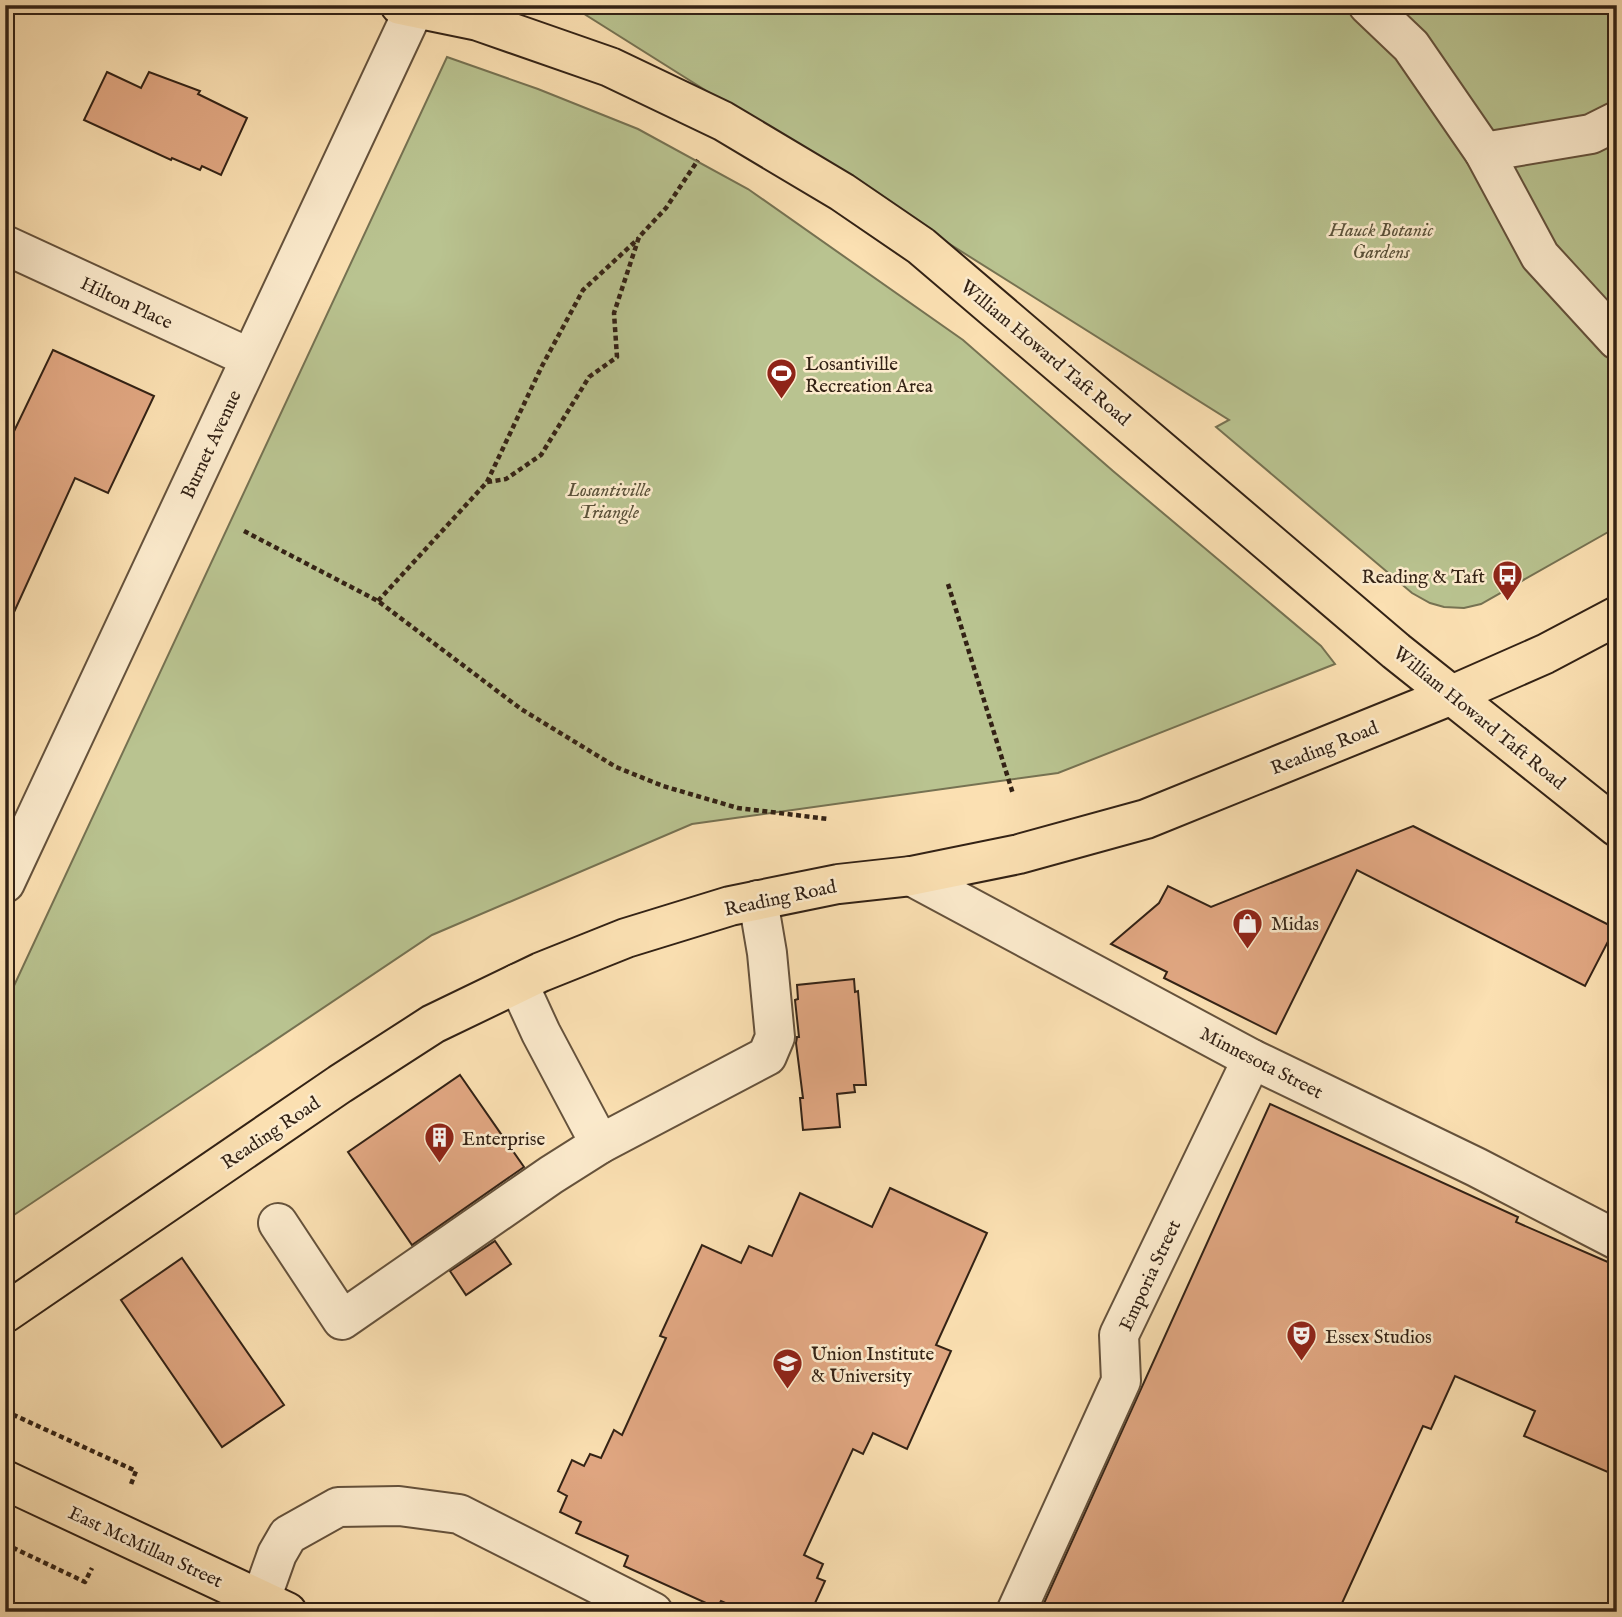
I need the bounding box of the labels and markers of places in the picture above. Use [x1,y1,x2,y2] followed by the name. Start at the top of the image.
[805,353,934,399] place label: Losantiville Recreation Area
[765,357,799,401] sports icon: Losantiville Recreation Area
[1491,559,1525,603] bus stop icon: Reading & Taft
[1361,566,1485,590] place label: Reading & Taft
[1231,906,1265,950] shop icon: Midas
[1271,913,1319,937] place label: Midas
[422,1121,456,1165] building icon: Enterprise
[462,1128,545,1152] place label: Enterprise
[1285,1319,1319,1363] theatre icon: Essex Studios
[1325,1326,1432,1350] place label: Essex Studios
[811,1343,935,1389] place label: Union Institute & University
[771,1347,805,1391] school or university icon: Union Institute & University

